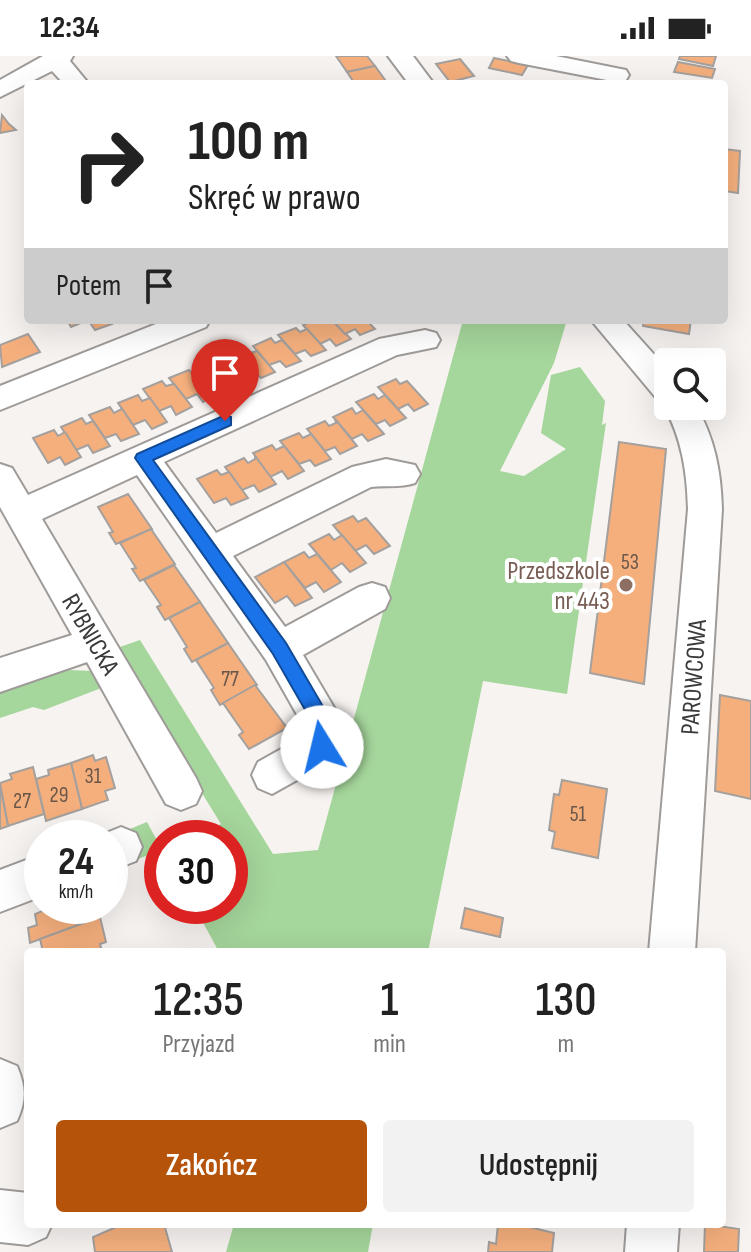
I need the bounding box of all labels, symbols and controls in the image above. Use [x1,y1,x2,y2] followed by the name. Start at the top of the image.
[40,10,99,46] text: 12:34
[188,109,309,176] text: 100 m
[56,112,160,216] icon: right
[188,177,361,220] text: Skręć w prawo
[137,264,181,308] icon: arrive
[56,268,121,304] text: Potem
[191,339,259,421] pin
[654,348,726,420] map controls
[654,348,726,420] button: search
[203,351,247,395] icon: arrive
[621,549,639,576] house number: 53
[507,556,610,617] place label: Przedszkole nr 443
[617,576,635,594] marker: Przedszkole nr 443
[54,589,126,681] street label: RYBNICKA
[675,618,714,736] street label: PAROWCOWA
[221,666,239,693] house number: 77
[280,705,364,789] position arrow
[85,763,102,790] house number: 31
[50,782,68,809] house number: 29
[13,788,31,815] house number: 27
[570,801,587,828] house number: 51
[144,820,248,924] speed limit sign: 30
[58,838,94,886] text: 24
[59,880,93,904] text: km/h
[153,972,244,1029] text: 12:35
[381,972,399,1029] text: 1
[535,972,596,1029] text: 130
[162,1029,235,1060] text: Przyjazd
[373,1029,406,1060] text: min
[558,1029,574,1060] text: m
[56,1120,367,1212] button: Zakończ
[383,1120,694,1212] button: Udostępnij

